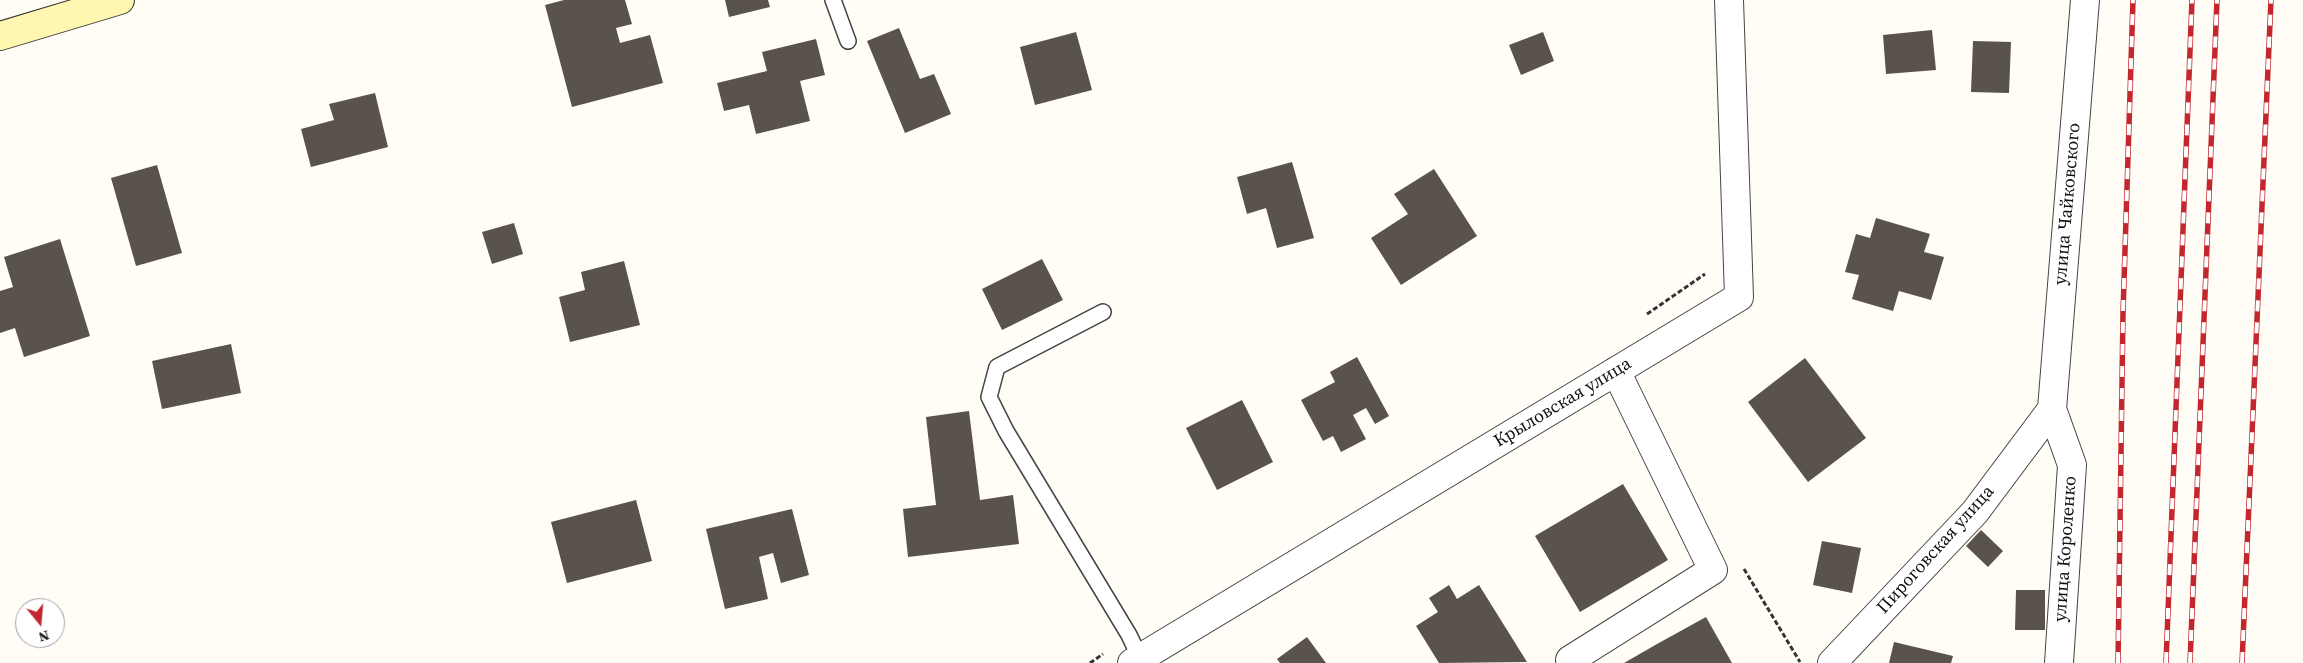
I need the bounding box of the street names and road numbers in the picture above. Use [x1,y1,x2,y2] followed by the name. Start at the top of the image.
[2050,122,2086,286] street label: улица Чайковского
[1490,353,1636,453] street label: Крыловская улица
[2050,475,2082,623] street label: улица Короленко
[1873,481,1999,619] street label: Пироговская улица

